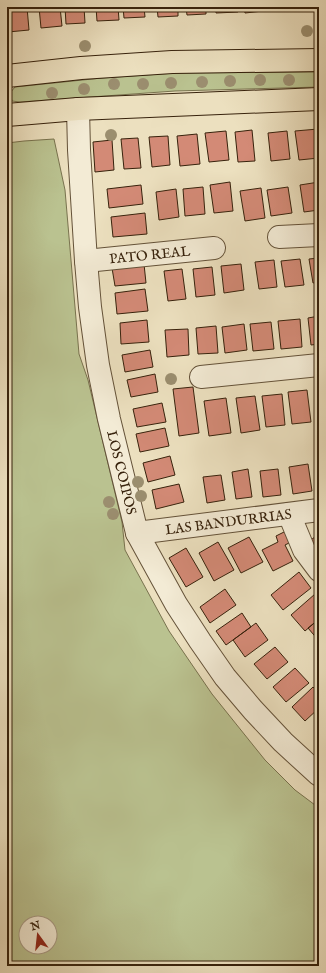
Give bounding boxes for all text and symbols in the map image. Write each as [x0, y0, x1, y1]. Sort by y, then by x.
street label: PATO REAL [108, 242, 191, 269]
street label: LOS COIPOS [102, 429, 140, 517]
street label: LAS BANDURRIAS [164, 506, 293, 539]
north arrow [18, 915, 58, 955]
text: N [28, 918, 43, 935]

